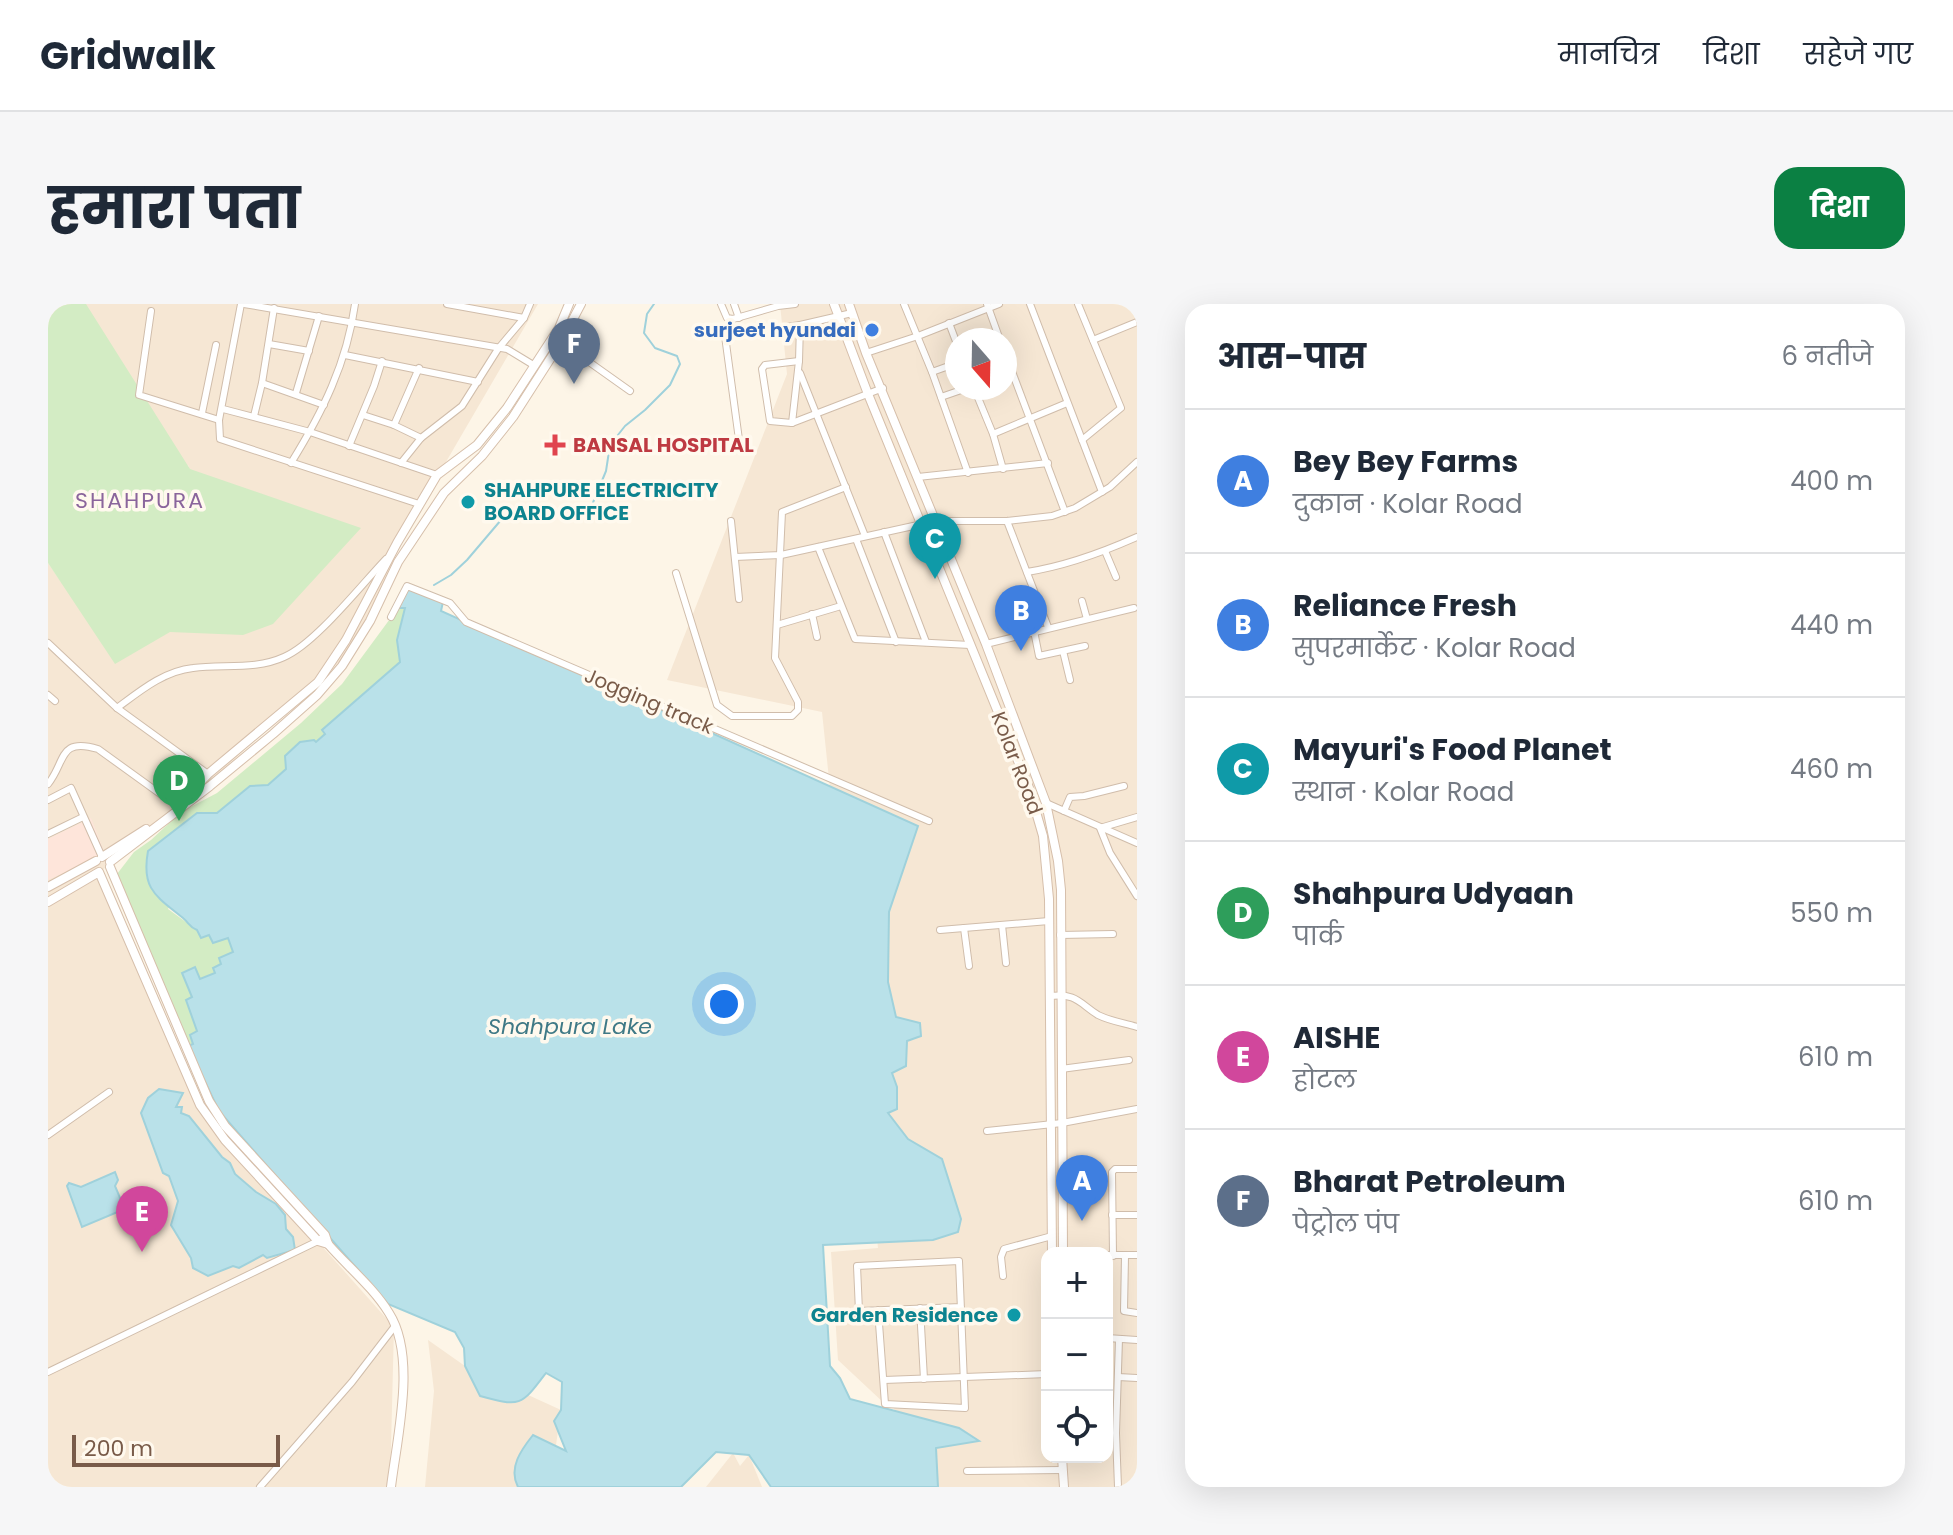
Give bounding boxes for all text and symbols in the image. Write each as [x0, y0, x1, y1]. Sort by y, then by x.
text: Gridwalk [40, 29, 216, 82]
text: मानचित्र [1559, 35, 1659, 74]
text: दिशा [1703, 35, 1760, 74]
text: सहेजे गए [1804, 35, 1913, 74]
button: दिशा [1774, 167, 1905, 249]
text: हमारा पता [48, 169, 301, 248]
place label: surjeet hyundai [694, 316, 856, 344]
pin: F [548, 318, 600, 384]
marker: surjeet hyundai [863, 321, 881, 339]
north arrow [945, 328, 1017, 400]
text: आस-पास [1217, 332, 1366, 380]
text: 6 नतीजे [1782, 338, 1873, 374]
place label: BANSAL HOSPITAL [573, 431, 754, 459]
marker: BANSAL HOSPITAL [544, 434, 566, 456]
text: Bey Bey Farms [1293, 440, 1518, 483]
text: A [1233, 463, 1253, 499]
text: 400 m [1790, 463, 1873, 499]
place label: SHAHPURE ELECTRICITY BOARD OFFICE [484, 476, 719, 527]
district label: SHAHPURA [75, 485, 205, 516]
text: दुकान · Kolar Road [1293, 486, 1523, 522]
marker: SHAHPURE ELECTRICITY BOARD OFFICE [459, 493, 477, 511]
pin: C [909, 513, 961, 579]
text: Reliance Fresh [1293, 584, 1517, 627]
pin: B [995, 585, 1047, 651]
text: B [1234, 607, 1252, 643]
text: 440 m [1790, 607, 1873, 643]
text: सुपरमार्केट · Kolar Road [1293, 630, 1576, 666]
street label: Jogging track [580, 661, 718, 741]
street label: Kolar Road [985, 708, 1049, 818]
text: Mayuri's Food Planet [1293, 728, 1612, 771]
text: C [1233, 751, 1253, 787]
text: 460 m [1790, 751, 1873, 787]
pin: D [153, 755, 205, 821]
text: स्थान · Kolar Road [1293, 774, 1514, 810]
text: Shahpura Udyaan [1293, 872, 1574, 915]
text: D [1234, 895, 1252, 931]
text: 550 m [1790, 895, 1873, 931]
text: पार्क [1293, 918, 1344, 954]
your location [704, 984, 744, 1024]
water label: Shahpura Lake [488, 1011, 652, 1042]
text: AISHE [1293, 1016, 1381, 1059]
text: E [1236, 1039, 1250, 1075]
text: 610 m [1798, 1039, 1873, 1075]
text: होटल [1293, 1062, 1356, 1098]
pin: A [1056, 1155, 1108, 1221]
text: Bharat Petroleum [1293, 1160, 1566, 1203]
text: F [1236, 1183, 1250, 1219]
text: 610 m [1798, 1183, 1873, 1219]
pin: E [116, 1186, 168, 1252]
text: पेट्रोल पंप [1293, 1206, 1399, 1242]
map controls [1041, 1247, 1113, 1463]
button: + [1041, 1247, 1113, 1319]
place label: Garden Residence [811, 1301, 998, 1329]
marker: Garden Residence [1005, 1306, 1023, 1324]
button: − [1041, 1319, 1113, 1391]
button: locate [1041, 1391, 1113, 1463]
scale bar [72, 1431, 280, 1467]
text: 200 m [84, 1433, 153, 1464]

